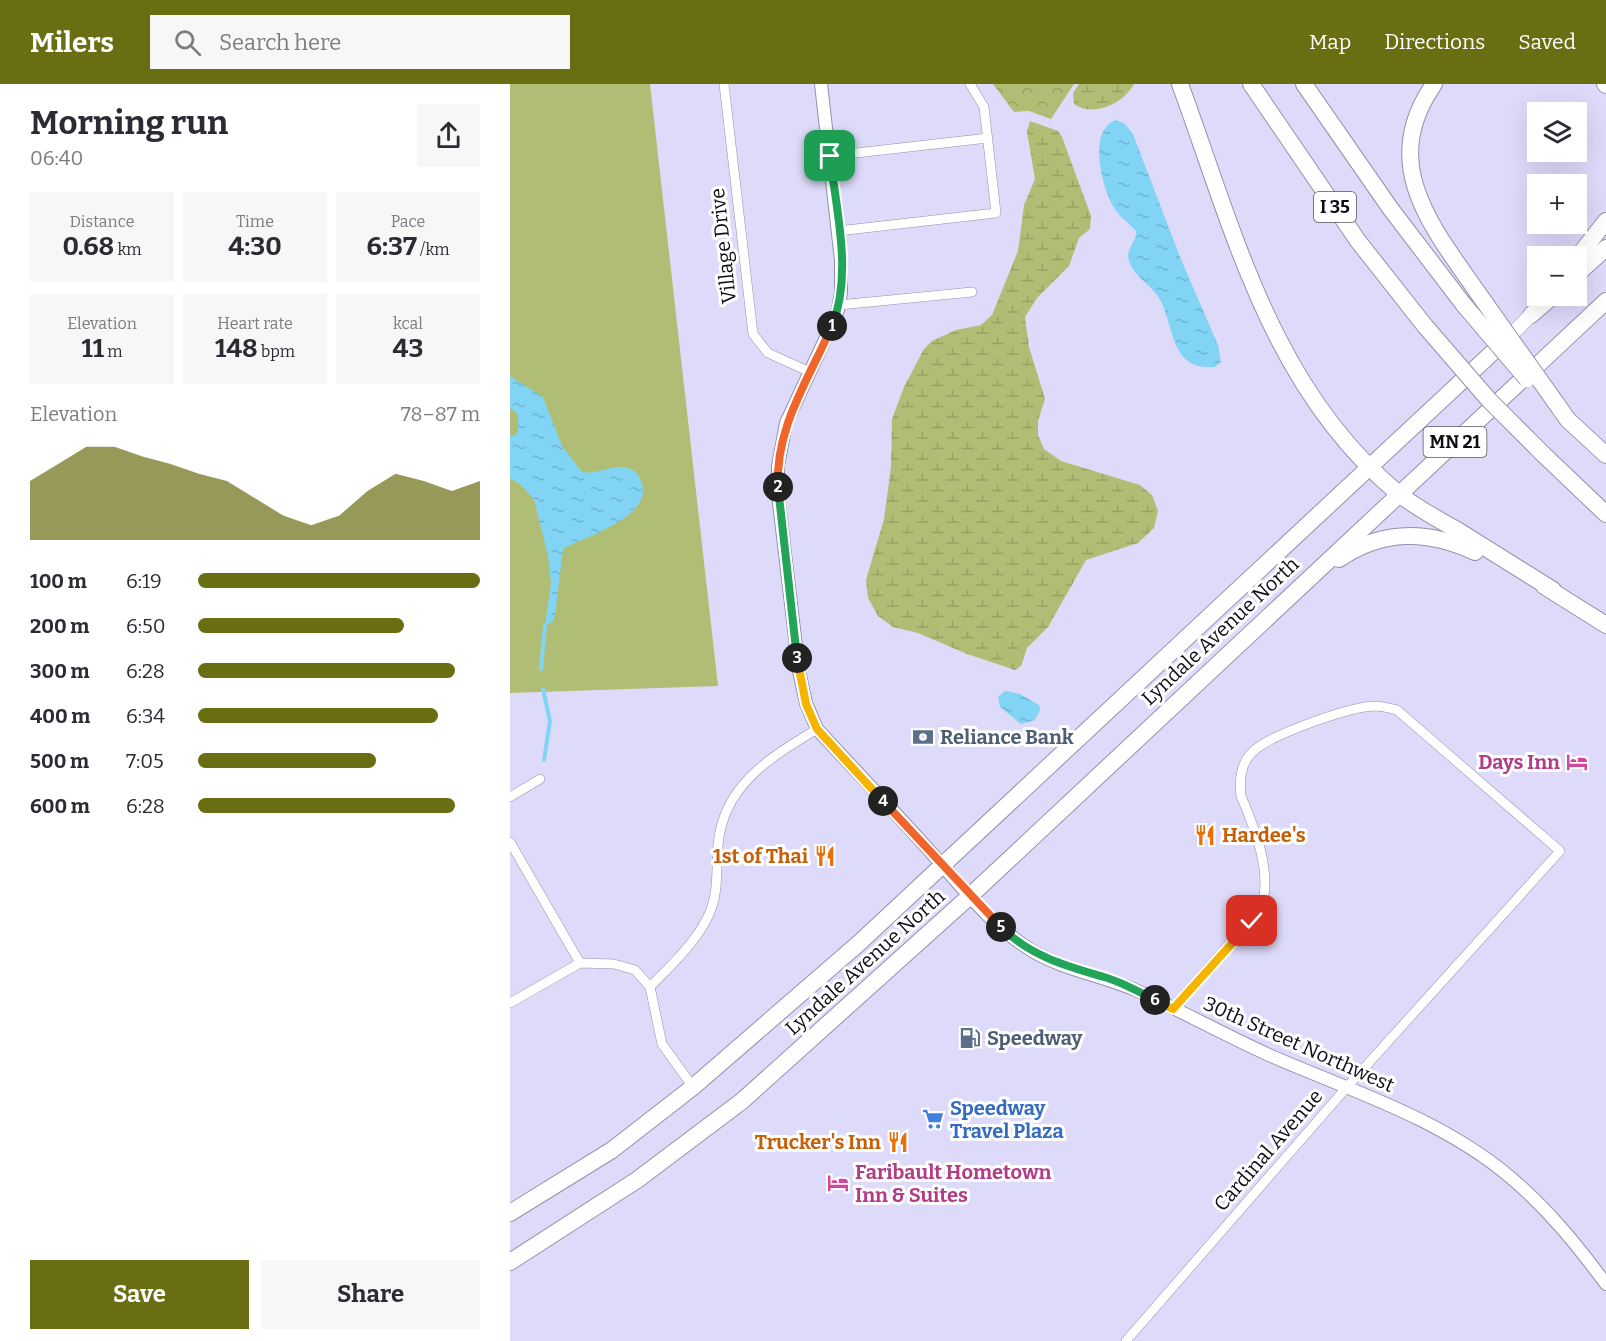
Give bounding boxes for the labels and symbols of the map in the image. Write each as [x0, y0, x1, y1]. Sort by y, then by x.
pin [804, 130, 855, 181]
street label: Village Drive [705, 187, 741, 305]
road number: I 35 [1314, 192, 1356, 222]
pin: 1 [817, 311, 847, 341]
road number: MN 21 [1424, 427, 1486, 457]
pin: 2 [763, 472, 793, 502]
street label: Lyndale Avenue North [1136, 552, 1304, 710]
pin: 3 [782, 643, 812, 673]
bank icon: Reliance Bank [911, 725, 935, 749]
place label: Reliance Bank [940, 725, 1074, 749]
place label: Days Inn [1478, 750, 1560, 774]
hotel icon: Days Inn [1565, 750, 1589, 774]
pin: 4 [868, 786, 898, 816]
restaurant icon: Hardee's [1193, 823, 1217, 847]
place label: Hardee's [1222, 823, 1306, 847]
place label: 1st of Thai [713, 844, 809, 868]
restaurant icon: 1st of Thai [813, 844, 837, 868]
street label: Lyndale Avenue North [780, 884, 950, 1040]
pin [1226, 895, 1277, 946]
pin: 5 [986, 912, 1016, 942]
pin: 6 [1140, 985, 1170, 1015]
street label: 30th Street Northwest [1200, 991, 1398, 1097]
fuel station icon: Speedway [958, 1026, 982, 1050]
place label: Speedway [987, 1026, 1083, 1050]
street label: Cardinal Avenue [1209, 1084, 1327, 1216]
place label: Speedway Travel Plaza [950, 1096, 1064, 1143]
supermarket icon: Speedway Travel Plaza [921, 1107, 945, 1131]
place label: Trucker's Inn [755, 1130, 881, 1154]
restaurant icon: Trucker's Inn [886, 1130, 910, 1154]
place label: Faribault Hometown Inn & Suites [855, 1160, 1051, 1207]
hotel icon: Faribault Hometown Inn & Suites [826, 1171, 850, 1195]

